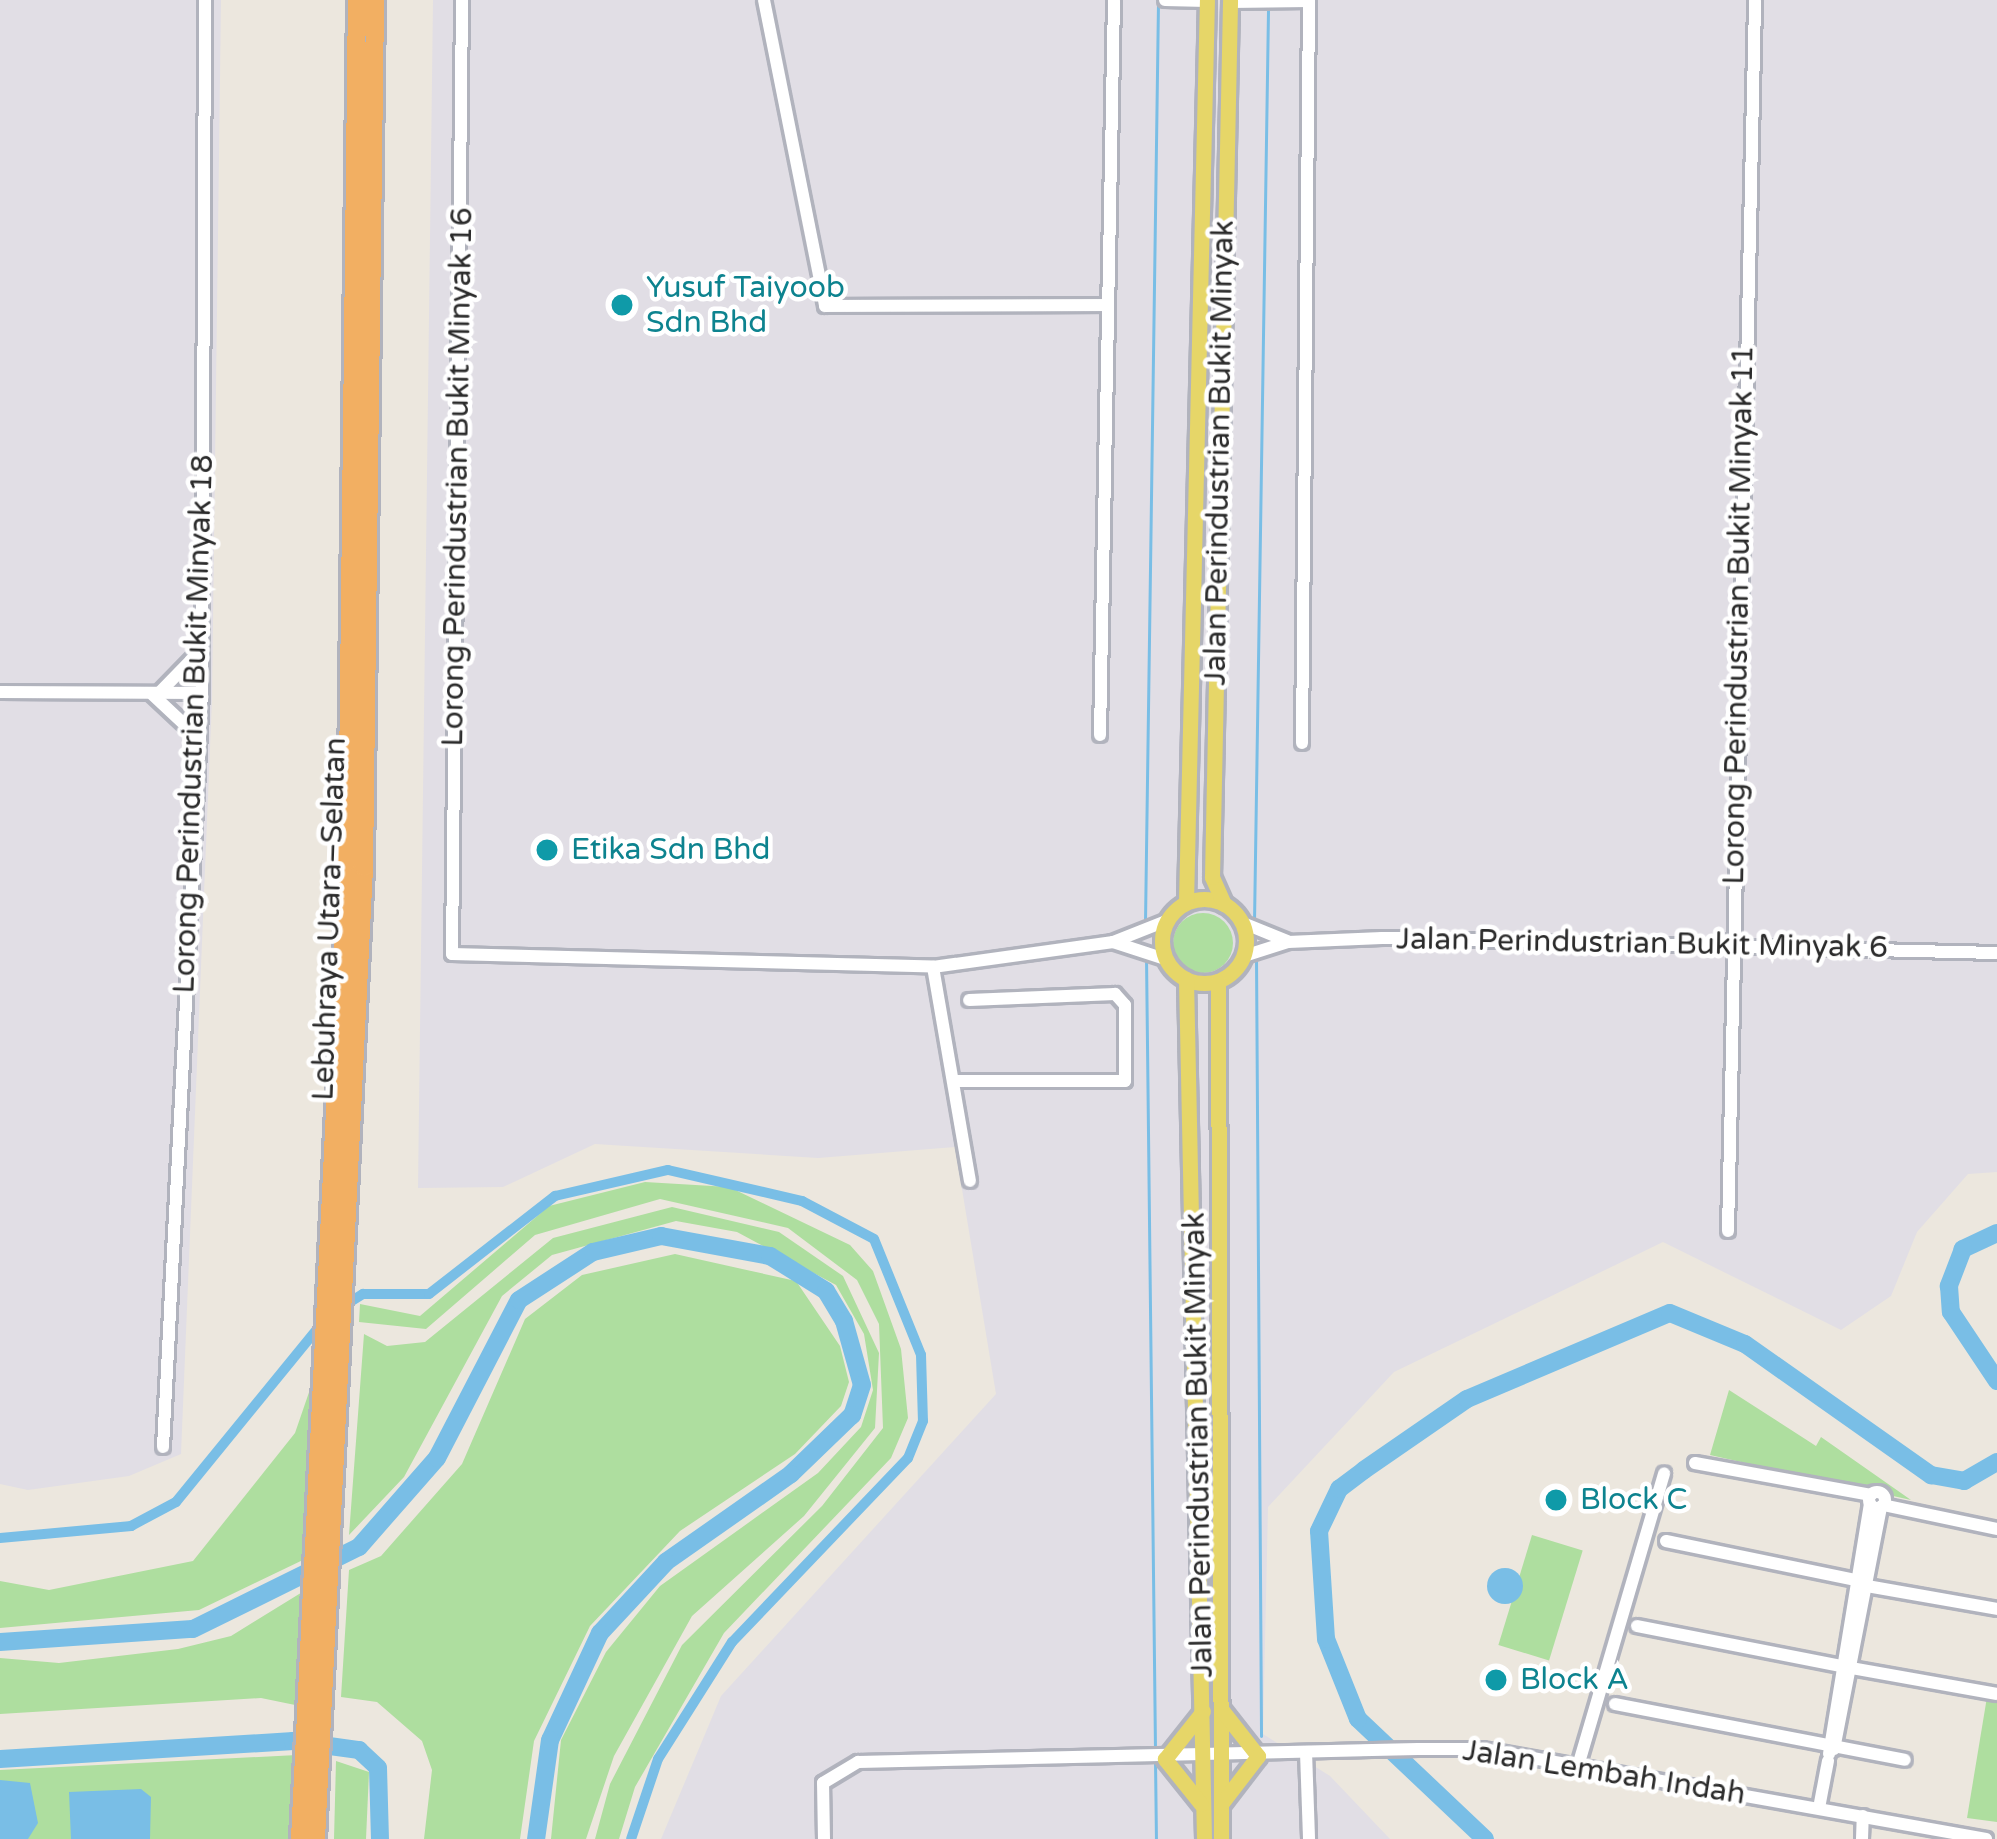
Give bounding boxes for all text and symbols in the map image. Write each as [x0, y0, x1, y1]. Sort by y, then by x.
street label: Lorong Perindustrian Bukit Minyak 16 [435, 207, 481, 747]
street label: Jalan Perindustrian Bukit Minyak [1198, 220, 1242, 686]
place label: Yusuf Taiyoob Sdn Bhd [646, 270, 845, 340]
marker: Yusuf Taiyoob Sdn Bhd [609, 292, 635, 318]
street label: Lorong Perindustrian Bukit Minyak 11 [1716, 345, 1762, 885]
street label: Lorong Perindustrian Bukit Minyak 18 [167, 454, 221, 994]
street label: Lebuhraya Utara–Selatan [306, 737, 354, 1101]
place label: Etika Sdn Bhd [571, 832, 771, 868]
marker: Etika Sdn Bhd [534, 837, 560, 863]
street label: Jalan Perindustrian Bukit Minyak 6 [1396, 922, 1888, 966]
street label: Jalan Perindustrian Bukit Minyak [1177, 1212, 1221, 1678]
place label: Block C [1580, 1482, 1687, 1518]
marker: Block C [1543, 1487, 1569, 1513]
place label: Block A [1520, 1662, 1629, 1698]
marker: Block A [1483, 1667, 1509, 1693]
street label: Jalan Lembah Indah [1460, 1733, 1748, 1813]

